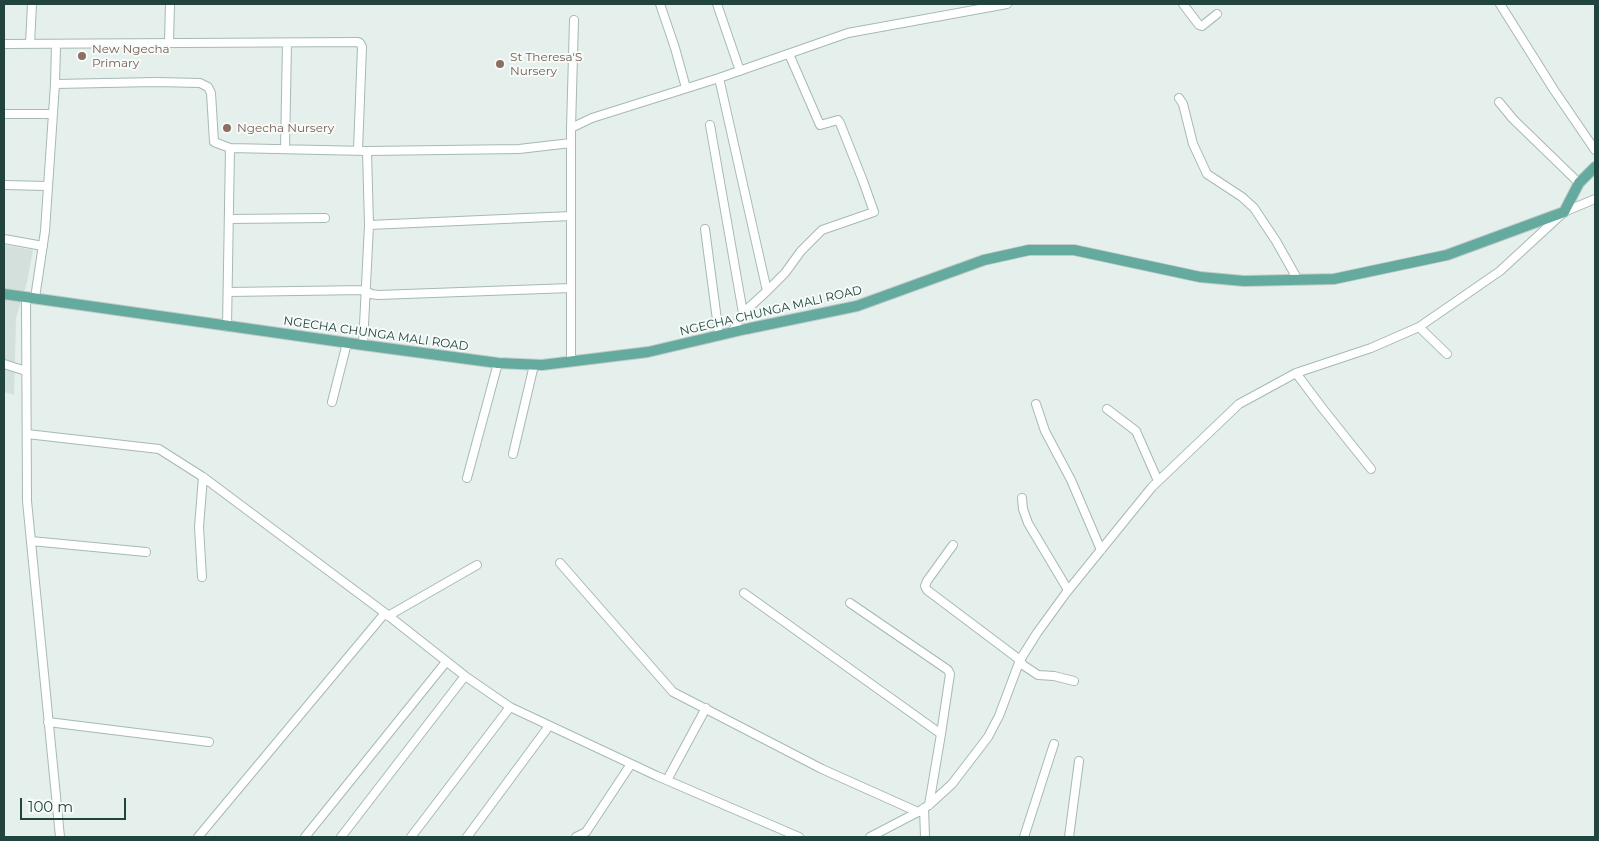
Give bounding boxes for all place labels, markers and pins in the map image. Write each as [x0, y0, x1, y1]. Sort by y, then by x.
place label: New Ngecha Primary [92, 42, 170, 70]
marker: New Ngecha Primary [76, 50, 88, 62]
place label: St Theresa'S Nursery [510, 50, 582, 78]
marker: St Theresa'S Nursery [494, 58, 506, 70]
place label: Ngecha Nursery [237, 121, 334, 135]
marker: Ngecha Nursery [221, 122, 233, 134]

